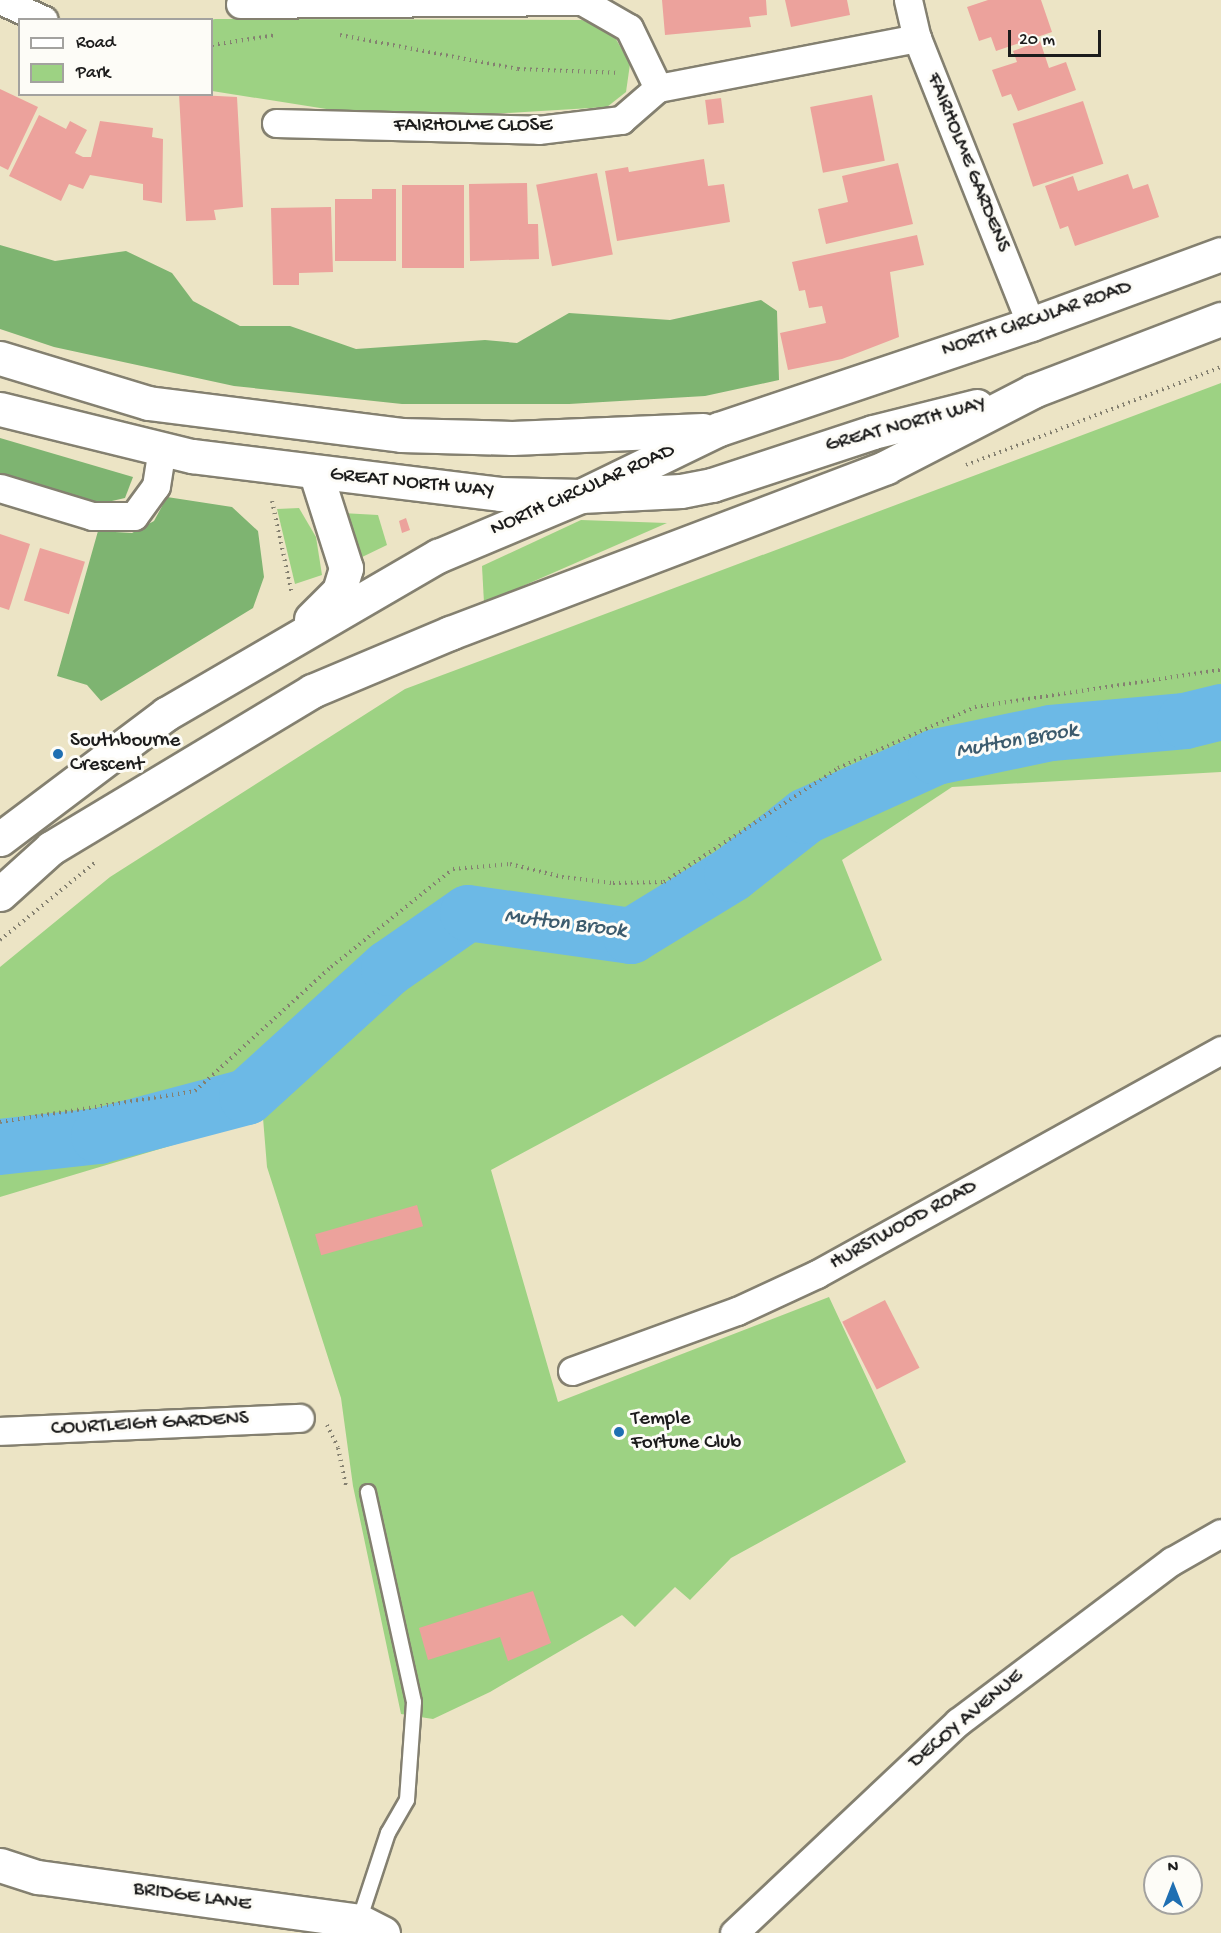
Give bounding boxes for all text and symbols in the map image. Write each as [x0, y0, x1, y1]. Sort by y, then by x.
legend [18, 18, 213, 96]
scale bar [1011, 18, 1104, 56]
text: 20 m [1019, 30, 1055, 51]
text: Road [76, 33, 115, 54]
text: Park [76, 63, 110, 84]
street label: FAIRHOLME GARDENS [920, 70, 1014, 256]
street label: FAIRHOLME CLOSE [394, 114, 552, 140]
street label: NORTH CIRCULAR ROAD [939, 276, 1135, 364]
street label: GREAT NORTH WAY [823, 392, 989, 460]
street label: NORTH CIRCULAR ROAD [487, 439, 679, 543]
street label: GREAT NORTH WAY [329, 463, 495, 505]
water label: Mutton Brook [954, 718, 1080, 766]
place label: Southbourne Crescent [70, 729, 180, 779]
marker: Southbourne Crescent [51, 747, 65, 761]
water label: Mutton Brook [503, 904, 627, 946]
street label: HURSTWOOD ROAD [826, 1175, 982, 1277]
street label: COURTLEIGH GARDENS [50, 1407, 250, 1443]
place label: Temple Fortune Club [631, 1407, 741, 1457]
marker: Temple Fortune Club [612, 1425, 626, 1439]
street label: DECOY AVENUE [905, 1665, 1029, 1775]
north arrow [1143, 1855, 1203, 1915]
text: N [1168, 1859, 1178, 1878]
street label: BRIDGE LANE [131, 1877, 253, 1919]

